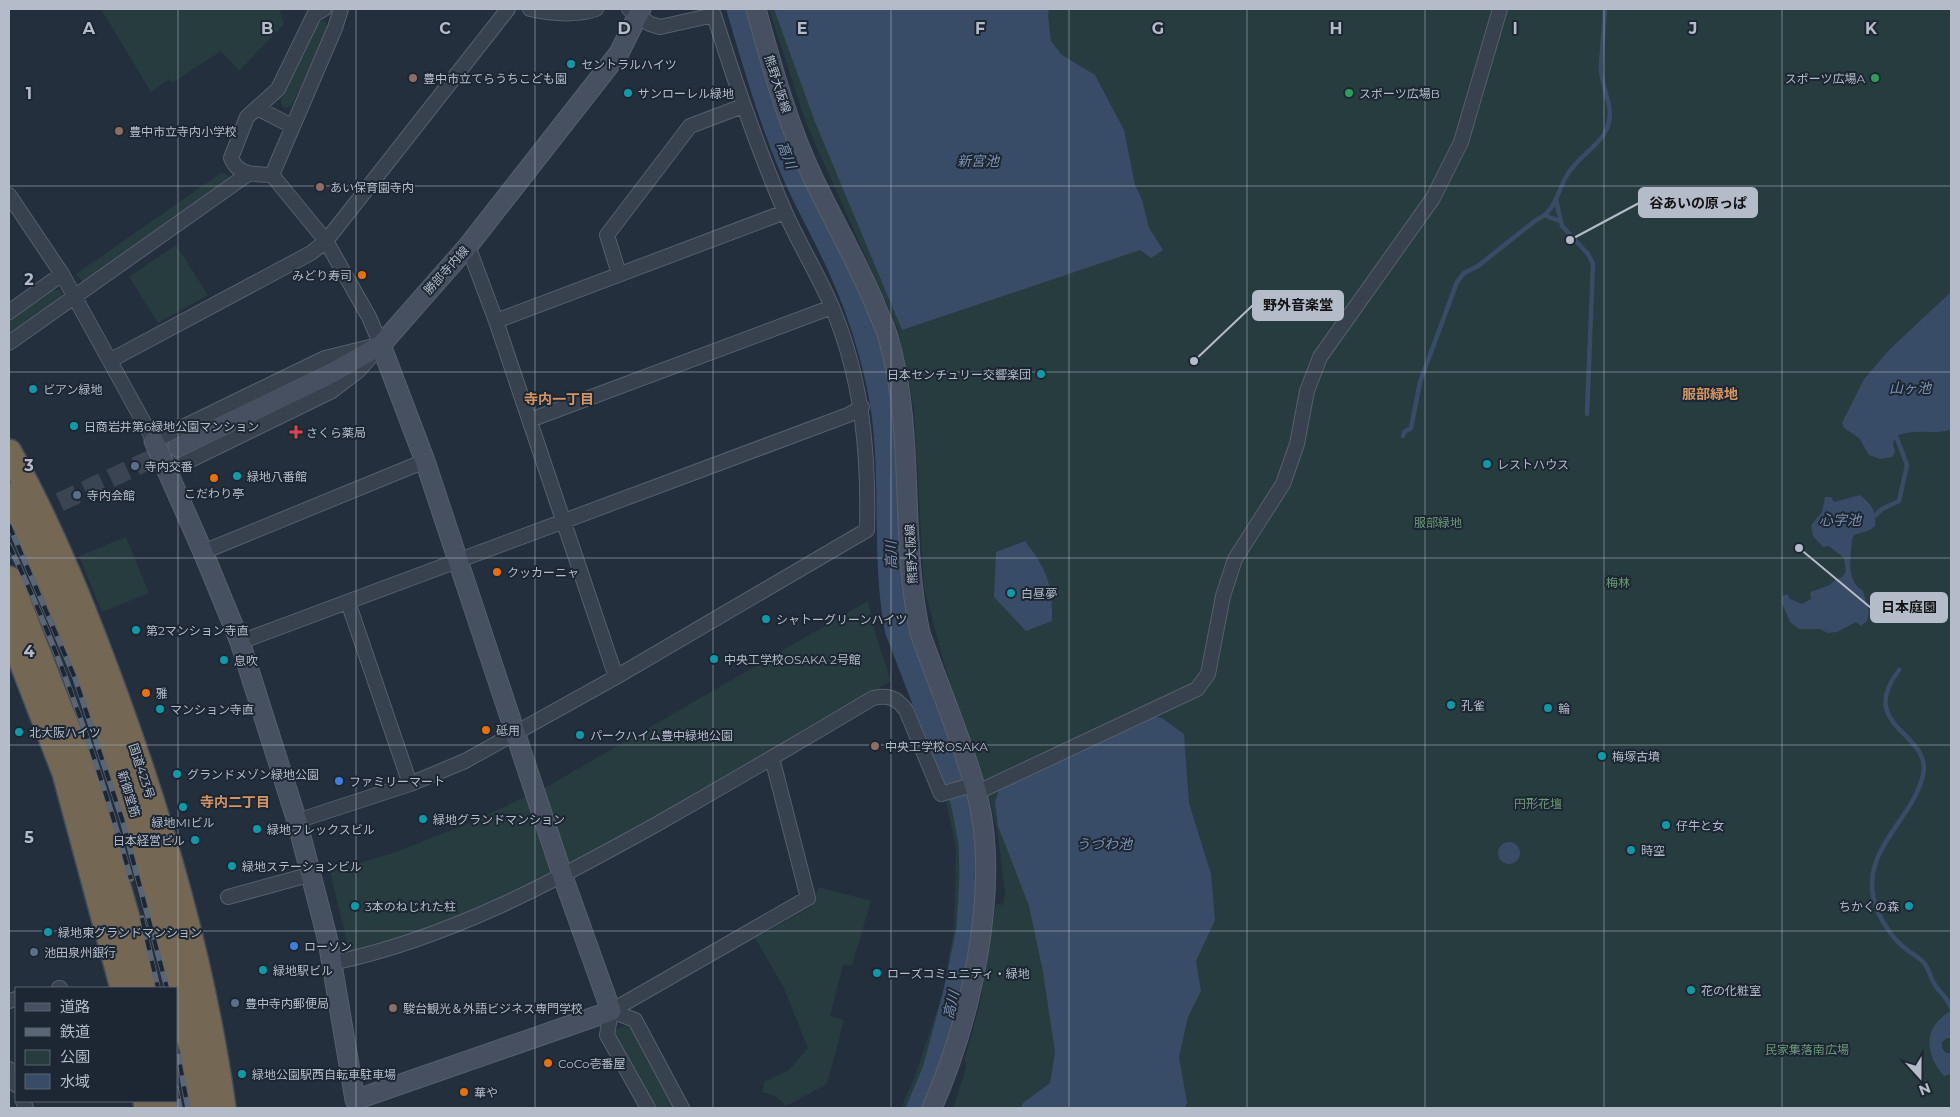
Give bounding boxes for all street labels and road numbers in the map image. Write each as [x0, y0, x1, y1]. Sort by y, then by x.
street label: 熊野大阪線 [762, 53, 794, 115]
street label: 勝部寺内線 [420, 243, 472, 297]
street label: 熊野大阪線 [902, 524, 920, 584]
street label: 国道423号 [126, 741, 158, 801]
street label: 新御堂筋 [115, 769, 143, 819]

